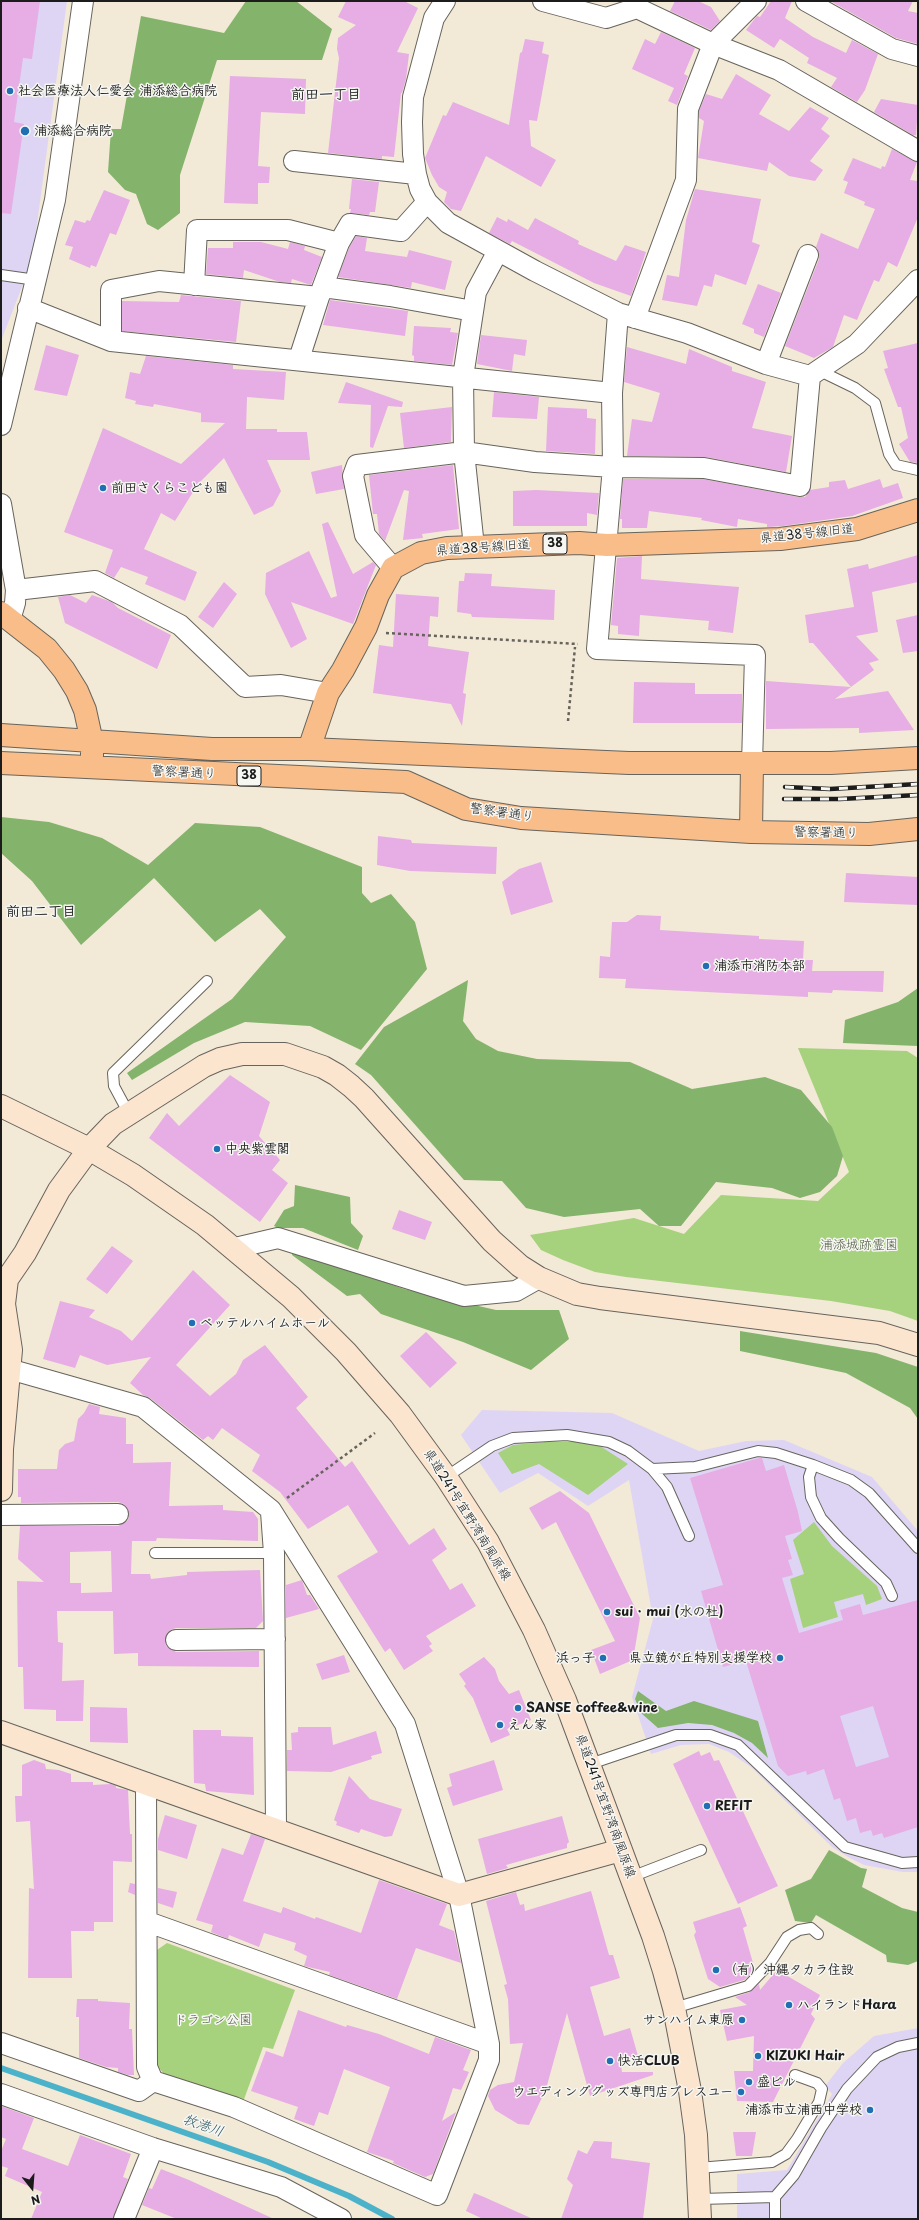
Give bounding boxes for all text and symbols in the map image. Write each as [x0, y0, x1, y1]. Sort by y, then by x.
place label: 社会医療法人仁愛会 浦添総合病院 [18, 83, 217, 99]
marker: 社会医療法人仁愛会 浦添総合病院 [5, 86, 15, 96]
district label: 前田一丁目 [291, 87, 361, 103]
place label: 浦添総合病院 [34, 123, 112, 139]
marker: 浦添総合病院 [19, 125, 31, 137]
place label: 前田さくらこども園 [111, 480, 228, 496]
marker: 前田さくらこども園 [98, 483, 108, 493]
street label: 県道38号線旧道 [759, 521, 855, 547]
road number: 38 [543, 534, 567, 554]
street label: 県道38号線旧道 [435, 537, 531, 559]
street label: 警察署通り [151, 764, 217, 782]
road number: 38 [237, 766, 261, 786]
street label: 警察署通り [469, 801, 535, 825]
street label: 警察署通り [793, 825, 859, 841]
district label: 前田二丁目 [6, 904, 76, 920]
place label: 浦添市消防本部 [714, 958, 805, 974]
marker: 浦添市消防本部 [701, 961, 711, 971]
place label: 中央紫雲閣 [225, 1141, 290, 1157]
marker: 中央紫雲閣 [212, 1144, 222, 1154]
park label: 浦添城跡霊園 [820, 1237, 898, 1253]
place label: ベッテルハイムホール [200, 1315, 330, 1331]
marker: ベッテルハイムホール [187, 1318, 197, 1328]
street label: 県道241号宜野湾南風原線 [420, 1446, 514, 1584]
place label: sui・mui (水の杜) [615, 1604, 723, 1620]
marker: sui・mui (水の杜) [602, 1607, 612, 1617]
place label: 浜っ子 [556, 1650, 595, 1666]
place label: 県立鏡が丘特別支援学校 [629, 1650, 772, 1666]
marker: 浜っ子 [598, 1653, 608, 1663]
marker: 県立鏡が丘特別支援学校 [775, 1653, 785, 1663]
place label: SANSE coffee&wine [526, 1700, 658, 1716]
marker: SANSE coffee&wine [513, 1703, 523, 1713]
place label: えん家 [508, 1717, 547, 1733]
marker: えん家 [495, 1720, 505, 1730]
street label: 県道241号宜野湾南風原線 [572, 1732, 638, 1880]
place label: REFIT [715, 1798, 752, 1814]
marker: REFIT [702, 1801, 712, 1811]
place label: （有）沖縄タカラ住設 [724, 1962, 854, 1978]
marker: （有）沖縄タカラ住設 [711, 1965, 721, 1975]
place label: ハイランドHara [797, 1997, 897, 2013]
marker: ハイランドHara [784, 2000, 794, 2010]
park label: ドラゴン公園 [174, 2012, 252, 2028]
place label: サンハイム東原 [643, 2012, 734, 2028]
marker: サンハイム東原 [737, 2015, 747, 2025]
place label: KIZUKI Hair [766, 2048, 844, 2064]
marker: KIZUKI Hair [753, 2051, 763, 2061]
place label: 快活CLUB [618, 2053, 680, 2069]
marker: 快活CLUB [605, 2056, 615, 2066]
place label: 盛ビル [757, 2074, 796, 2090]
marker: 盛ビル [744, 2077, 754, 2087]
place label: ウエディンググッズ専門店ブレスユー [513, 2084, 733, 2100]
marker: ウエディンググッズ専門店ブレスユー [736, 2087, 746, 2097]
place label: 浦添市立浦西中学校 [745, 2102, 862, 2118]
marker: 浦添市立浦西中学校 [865, 2105, 875, 2115]
water label: 牧港川 [180, 2111, 226, 2141]
north arrow [12, 2168, 52, 2208]
text: N [29, 2191, 42, 2209]

